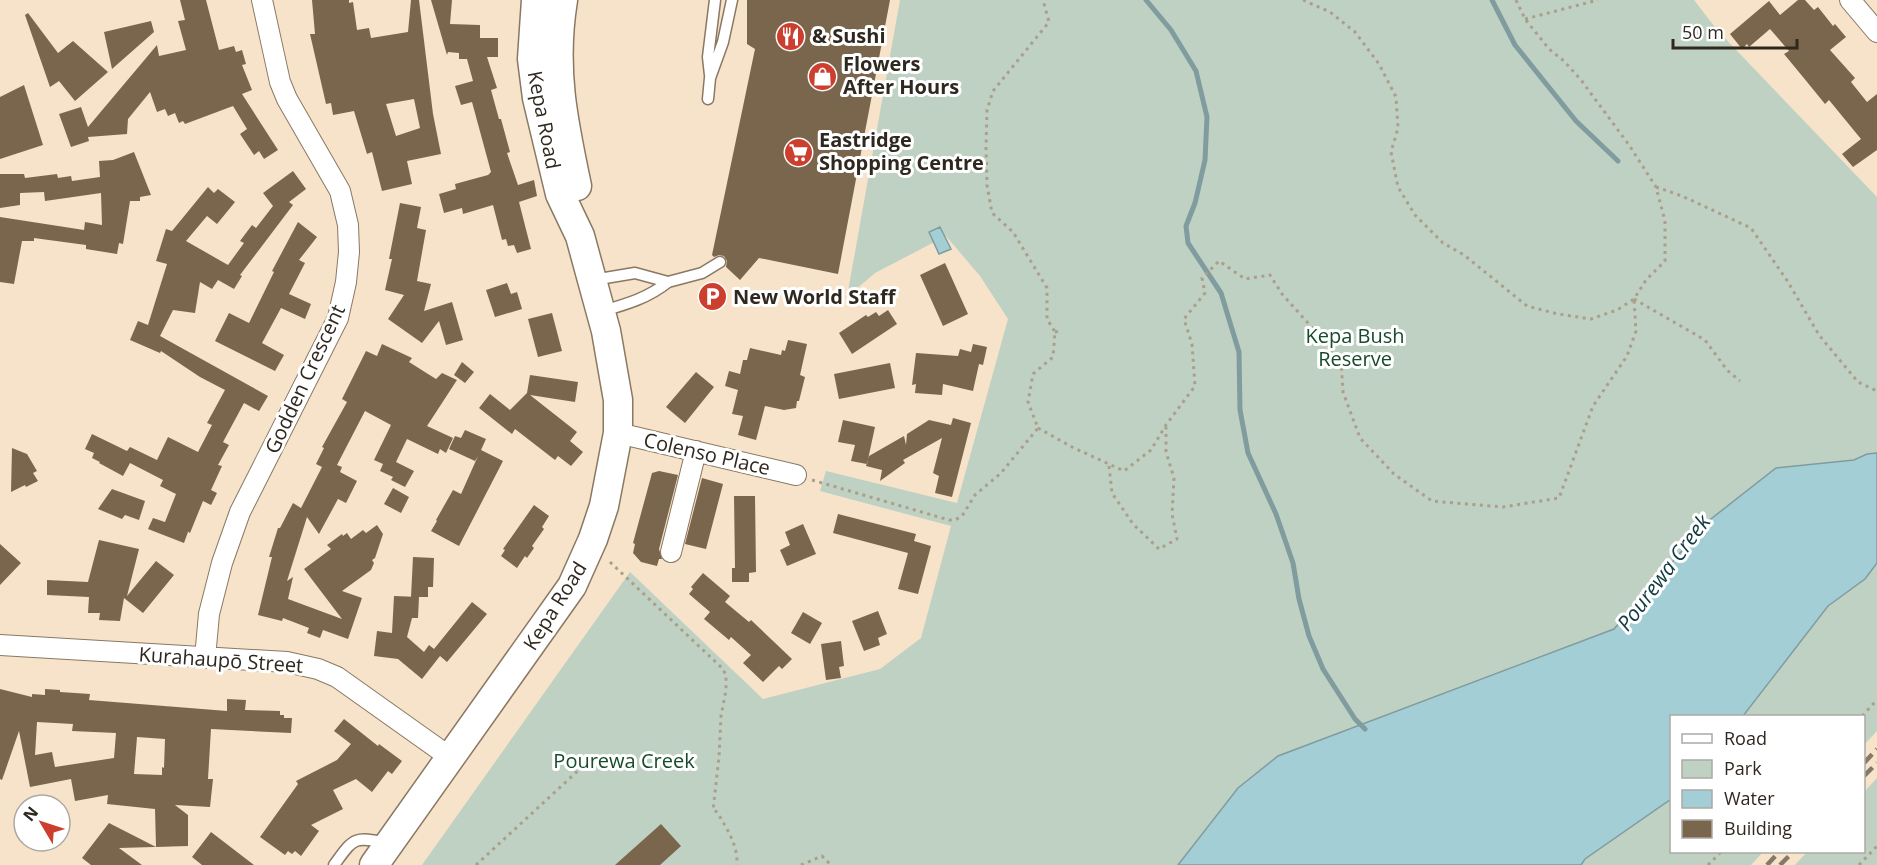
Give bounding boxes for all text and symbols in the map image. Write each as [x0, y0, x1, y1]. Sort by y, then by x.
scale bar [1673, 12, 1798, 50]
restaurant icon: & Sushi [775, 20, 807, 52]
text: 50 m [1682, 20, 1724, 44]
place label: & Sushi [812, 22, 886, 49]
place label: Flowers After Hours [843, 50, 959, 100]
shop icon: Flowers After Hours [806, 60, 838, 92]
street label: Kepa Road [522, 68, 567, 171]
place label: Eastridge Shopping Centre [819, 126, 984, 176]
supermarket icon: Eastridge Shopping Centre [782, 136, 814, 168]
parking icon: New World Staff [696, 281, 728, 313]
place label: New World Staff [733, 283, 897, 310]
street label: Godden Crescent [258, 300, 351, 458]
park label: Kepa Bush Reserve [1305, 322, 1405, 372]
street label: Colenso Place [641, 426, 773, 481]
water label: Pourewa Creek [1610, 508, 1717, 636]
street label: Kepa Road [517, 556, 592, 655]
street label: Kurahaupō Street [138, 640, 304, 679]
legend [1670, 715, 1865, 853]
text: Road [1724, 726, 1767, 750]
park label: Pourewa Creek [553, 747, 695, 774]
text: Park [1724, 756, 1762, 780]
text: Water [1724, 786, 1775, 810]
north arrow [12, 793, 72, 853]
text: N [18, 802, 43, 826]
text: Building [1724, 816, 1792, 840]

